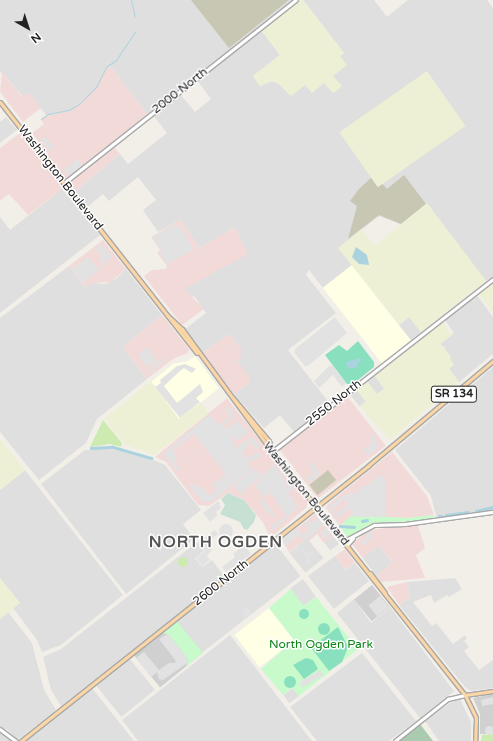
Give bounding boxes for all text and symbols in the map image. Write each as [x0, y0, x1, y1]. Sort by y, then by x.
north arrow [8, 8, 48, 48]
text: N [28, 30, 43, 46]
street label: 2000 North [149, 65, 211, 117]
street label: Washington Boulevard [15, 123, 105, 233]
street label: 2550 North [303, 377, 365, 429]
road number: SR 134 [430, 385, 478, 403]
street label: Washington Boulevard [260, 439, 352, 549]
district label: NORTH OGDEN [149, 532, 283, 552]
street label: 2600 North [190, 557, 252, 609]
park label: North Ogden Park [269, 638, 373, 652]

